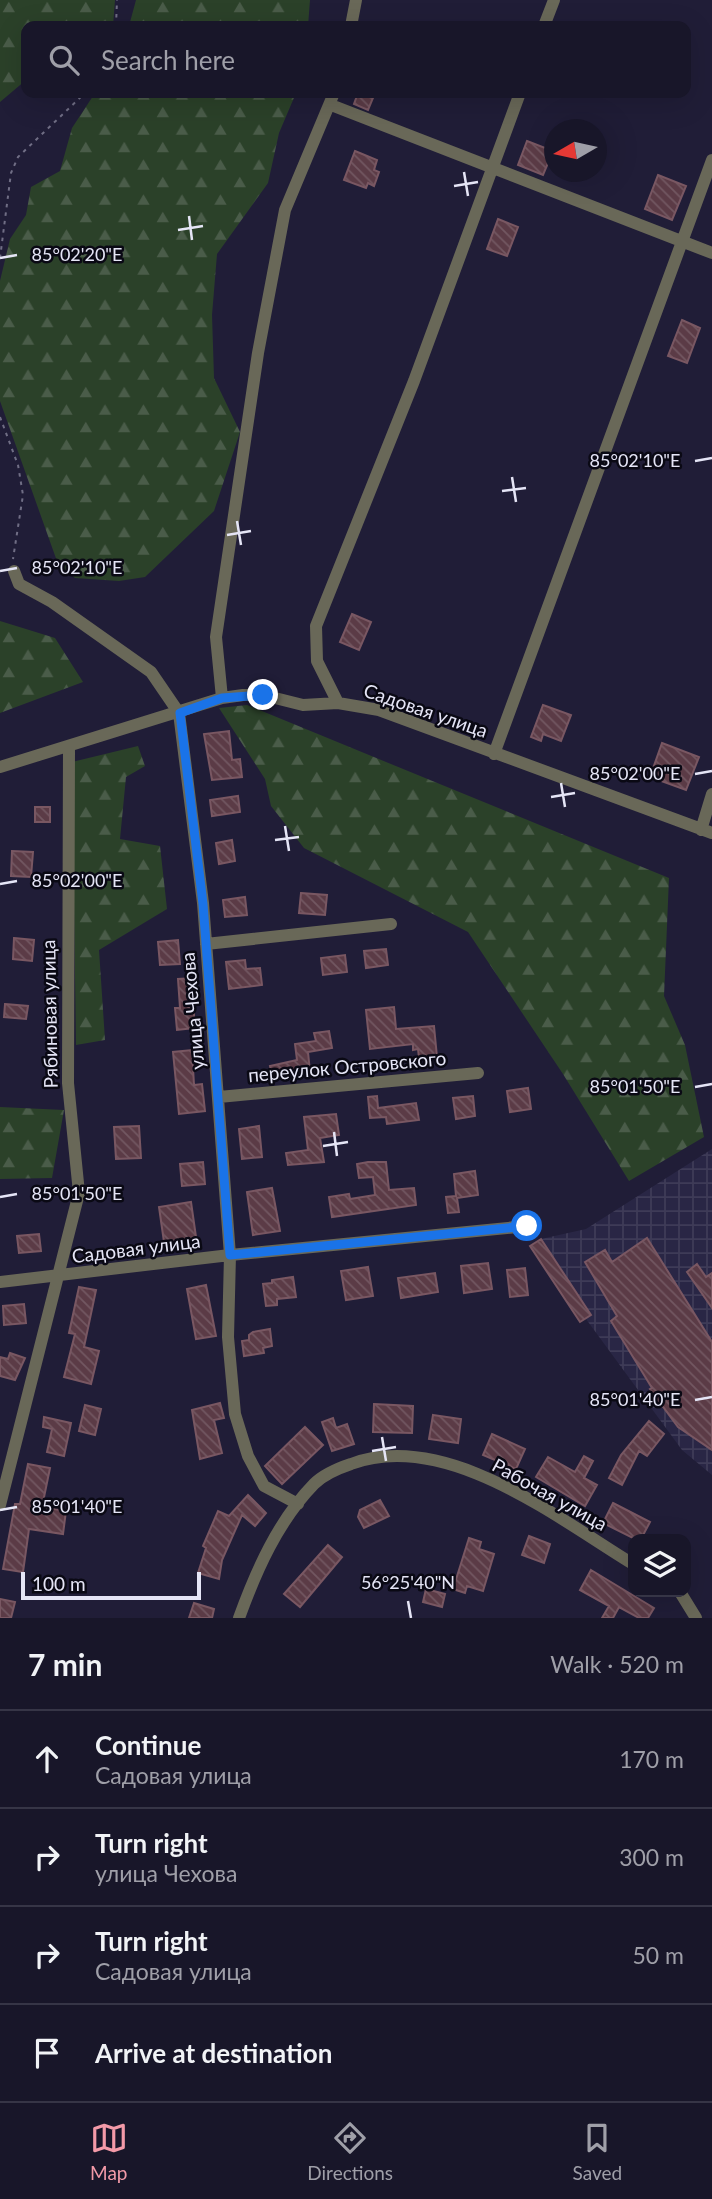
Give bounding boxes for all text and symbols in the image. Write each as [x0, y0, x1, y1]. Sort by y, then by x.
search box [21, 21, 691, 98]
icon: search [45, 41, 83, 79]
text: Search here [101, 44, 235, 76]
north arrow [544, 119, 607, 182]
text: 85°02'20"E [32, 243, 122, 265]
text: 85°02'10"E [590, 449, 680, 471]
text: 85°02'10"E [32, 556, 122, 578]
street label: Садовая улица [361, 678, 491, 742]
route end [247, 679, 278, 710]
text: 85°02'00"E [590, 762, 680, 784]
text: 85°02'00"E [32, 869, 122, 891]
street label: Рябиновая улица [36, 939, 62, 1089]
street label: улица Чехова [175, 951, 209, 1071]
street label: переулок Островского [247, 1046, 447, 1086]
text: 85°01'50"E [590, 1075, 680, 1097]
text: 85°01'50"E [32, 1182, 122, 1204]
route start [511, 1210, 542, 1241]
street label: Садовая улица [70, 1229, 202, 1267]
text: 85°01'40"E [590, 1388, 680, 1410]
street label: Рабочая улица [489, 1453, 611, 1535]
text: 85°01'40"E [32, 1495, 122, 1517]
map controls [628, 1534, 691, 1597]
button: layers [628, 1534, 691, 1597]
scale bar [21, 1569, 201, 1601]
text: 56°25'40"N [361, 1571, 455, 1593]
text: 100 m [32, 1572, 86, 1595]
text: 7 min [28, 1646, 102, 1682]
text: Walk · 520 m [550, 1650, 684, 1678]
text: Continue [95, 1729, 201, 1761]
icon: ahead [28, 1740, 66, 1778]
text: 170 m [619, 1745, 684, 1773]
text: Садовая улица [95, 1761, 252, 1789]
text: Turn right [95, 1827, 208, 1859]
icon: right [28, 1838, 66, 1876]
text: 300 m [619, 1843, 684, 1871]
text: улица Чехова [95, 1859, 237, 1887]
text: Turn right [95, 1925, 208, 1957]
icon: right [28, 1936, 66, 1974]
text: 50 m [633, 1941, 684, 1969]
text: Садовая улица [95, 1957, 252, 1985]
icon: arrive [28, 2034, 66, 2072]
text: Arrive at destination [95, 2037, 332, 2069]
tab: Map [90, 2119, 128, 2184]
tab: Directions [307, 2119, 393, 2184]
tab: Saved [573, 2119, 622, 2184]

